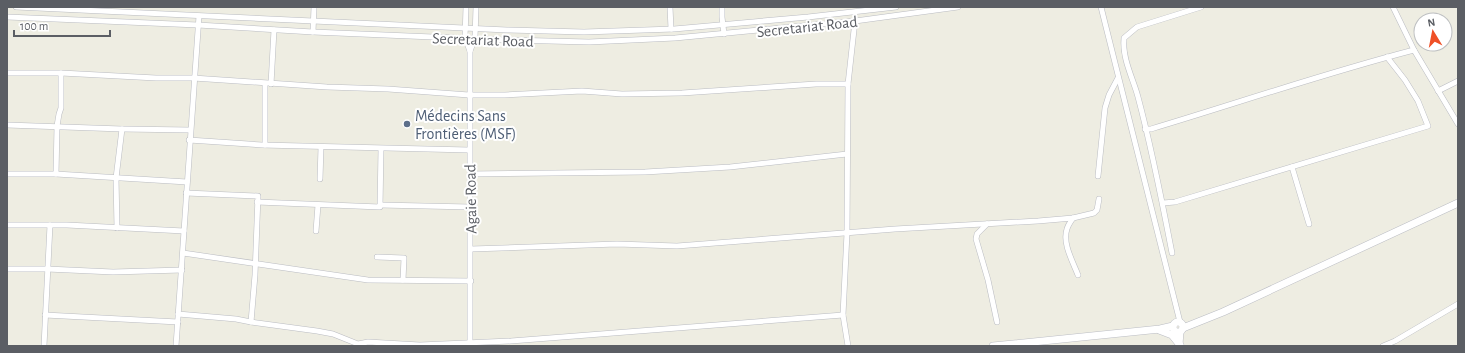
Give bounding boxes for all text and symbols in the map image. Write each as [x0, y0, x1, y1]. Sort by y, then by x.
scale bar [14, 12, 110, 38]
north arrow [1413, 12, 1453, 52]
street label: Secretariat Road [756, 14, 858, 40]
text: N [1427, 17, 1436, 29]
text: 100 m [20, 20, 48, 32]
street label: Secretariat Road [432, 30, 534, 50]
place label: Médecins Sans Frontières (MSF) [415, 108, 517, 142]
marker: Médecins Sans Frontières (MSF) [402, 119, 412, 129]
street label: Agaie Road [462, 164, 480, 234]

